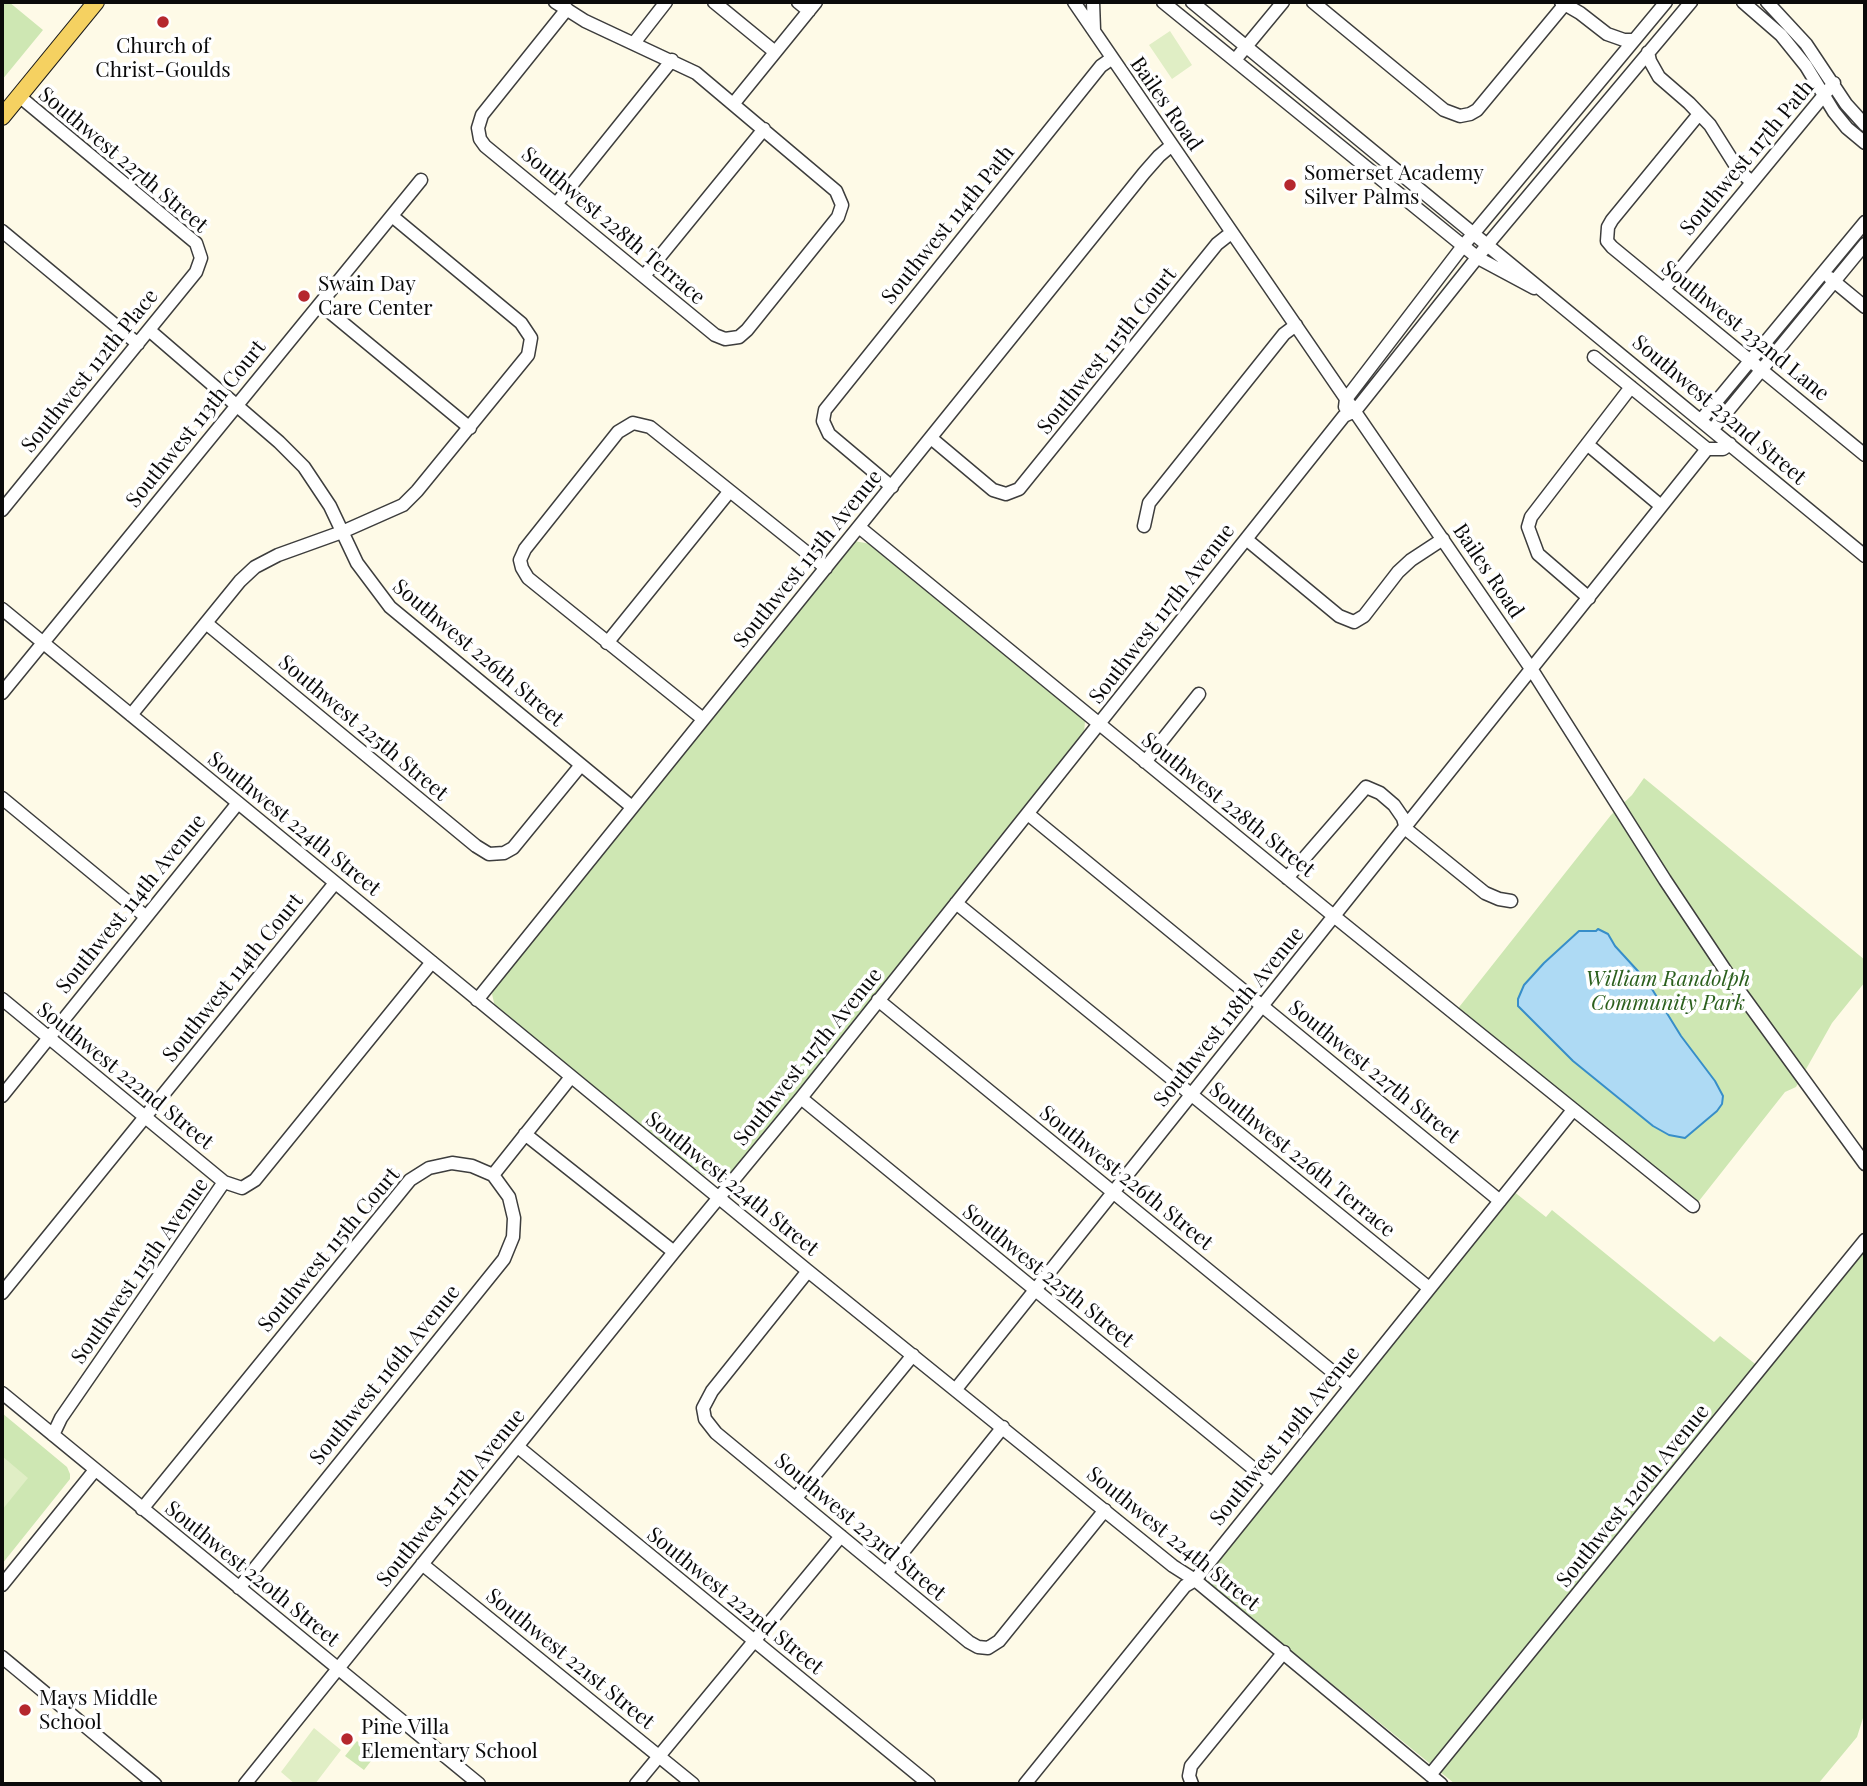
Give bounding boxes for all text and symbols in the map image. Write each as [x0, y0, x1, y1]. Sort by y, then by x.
marker: Church of Christ-Goulds [155, 14, 171, 30]
place label: Church of Christ-Goulds [95, 33, 231, 83]
street label: Bailes Road [1125, 52, 1207, 156]
street label: Southwest 117th Path [1675, 75, 1819, 241]
street label: Southwest 227th Street [33, 82, 213, 238]
street label: Southwest 114th Path [876, 141, 1020, 309]
street label: Southwest 228th Terrace [516, 142, 710, 310]
place label: Somerset Academy Silver Palms [1304, 160, 1484, 210]
marker: Somerset Academy Silver Palms [1282, 177, 1298, 193]
street label: Southwest 232nd Lane [1656, 255, 1834, 407]
street label: Southwest 115th Court [1032, 263, 1182, 439]
place label: Swain Day Care Center [318, 271, 433, 321]
street label: Southwest 112th Place [16, 284, 164, 458]
marker: Swain Day Care Center [296, 288, 312, 304]
street label: Southwest 232nd Street [1627, 330, 1811, 490]
street label: Southwest 113th Court [121, 335, 271, 513]
street label: Southwest 115th Avenue [728, 465, 888, 653]
street label: Southwest 117th Avenue [1084, 519, 1240, 709]
street label: Bailes Road [1447, 519, 1529, 623]
street label: Southwest 226th Street [387, 574, 569, 732]
street label: Southwest 225th Street [273, 650, 453, 806]
street label: Southwest 228th Street [1136, 727, 1320, 883]
street label: Southwest 224th Street [202, 746, 386, 902]
street label: Southwest 114th Avenue [51, 809, 211, 999]
street label: Southwest 114th Court [157, 889, 309, 1067]
street label: Southwest 118th Avenue [1149, 922, 1309, 1112]
street label: Southwest 117th Avenue [728, 963, 888, 1151]
park label: William Randolph Community Park [1586, 966, 1750, 1016]
street label: Southwest 227th Street [1283, 995, 1465, 1149]
street label: Southwest 222nd Street [32, 997, 218, 1155]
street label: Southwest 226th Terrace [1204, 1077, 1400, 1243]
street label: Southwest 226th Street [1034, 1100, 1218, 1256]
street label: Southwest 224th Street [640, 1106, 824, 1262]
street label: Southwest 115th Court [253, 1163, 405, 1337]
street label: Southwest 115th Avenue [66, 1173, 214, 1369]
street label: Southwest 225th Street [957, 1199, 1139, 1353]
street label: Southwest 116th Avenue [305, 1280, 465, 1470]
street label: Southwest 119th Avenue [1205, 1341, 1365, 1531]
street label: Southwest 120th Avenue [1551, 1399, 1715, 1593]
street label: Southwest 117th Avenue [371, 1404, 531, 1592]
street label: Southwest 223rd Street [769, 1448, 951, 1606]
street label: Southwest 224th Street [1081, 1461, 1265, 1617]
street label: Southwest 220th Street [160, 1496, 344, 1652]
street label: Southwest 222nd Street [642, 1522, 828, 1680]
street label: Southwest 221st Street [481, 1583, 659, 1735]
place label: Mays Middle School [39, 1685, 158, 1735]
marker: Mays Middle School [17, 1702, 33, 1718]
place label: Pine Villa Elementary School [361, 1714, 538, 1764]
marker: Pine Villa Elementary School [339, 1731, 355, 1747]

